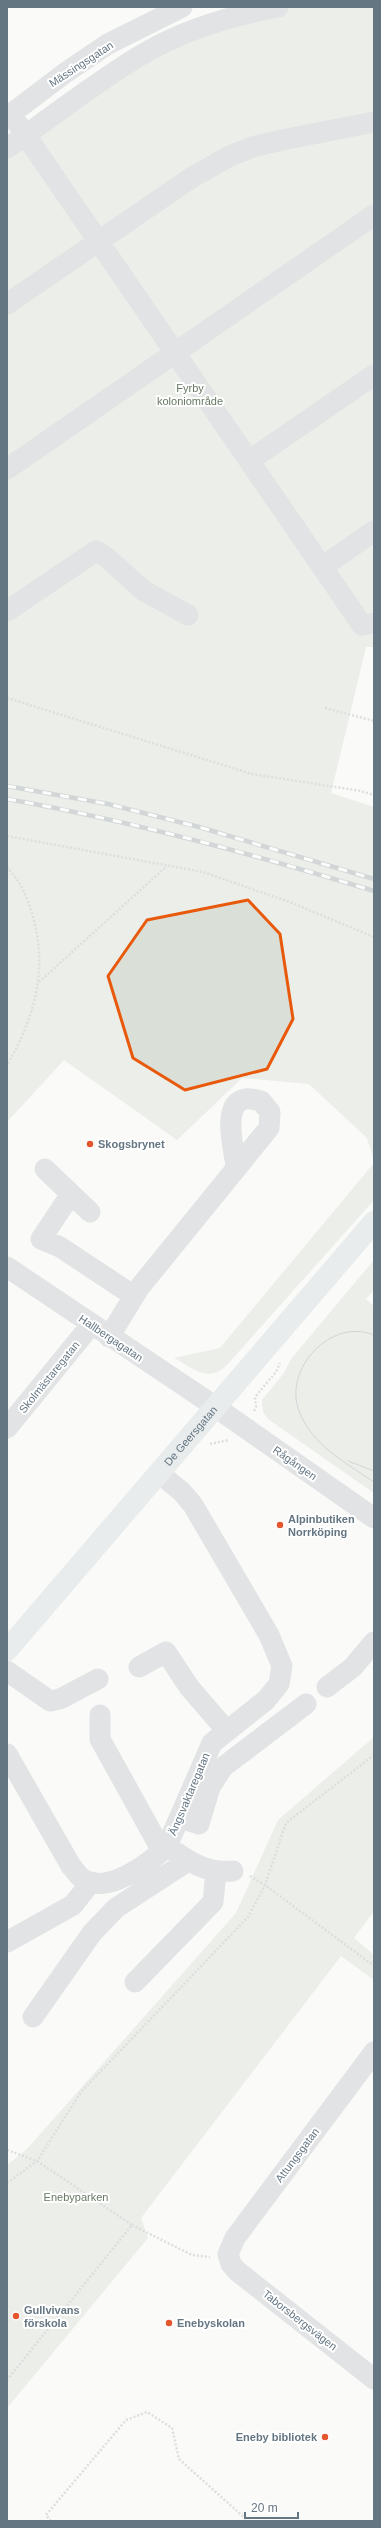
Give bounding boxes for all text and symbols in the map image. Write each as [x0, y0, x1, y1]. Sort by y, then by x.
street label: Mässingsgatan [47, 39, 115, 89]
park label: Fyrby koloniområde [157, 382, 223, 407]
place label: Skogsbrynet [98, 1138, 165, 1150]
marker: Skogsbrynet [85, 1139, 95, 1149]
street label: Hallbergagatan [77, 1312, 145, 1364]
street label: Skolmästaregatan [16, 1339, 82, 1415]
street label: De Geersgatan [162, 1404, 219, 1468]
street label: Rågången [271, 1444, 319, 1482]
place label: Alpinbutiken Norrköping [288, 1513, 355, 1538]
marker: Alpinbutiken Norrköping [275, 1520, 285, 1530]
street label: Ängsvaktaregatan [166, 1751, 212, 1837]
street label: Attungsgatan [273, 2125, 321, 2185]
park label: Enebyparken [44, 2191, 108, 2203]
street label: Taborsbergsvägen [261, 2287, 339, 2353]
place label: Gullvivans förskola [24, 2304, 80, 2329]
marker: Gullvivans förskola [11, 2311, 21, 2321]
place label: Enebyskolan [177, 2317, 245, 2329]
marker: Enebyskolan [164, 2318, 174, 2328]
place label: Eneby bibliotek [236, 2431, 318, 2443]
marker: Eneby bibliotek [320, 2432, 330, 2442]
scale bar [245, 2494, 298, 2520]
text: 20 m [251, 2501, 278, 2515]

